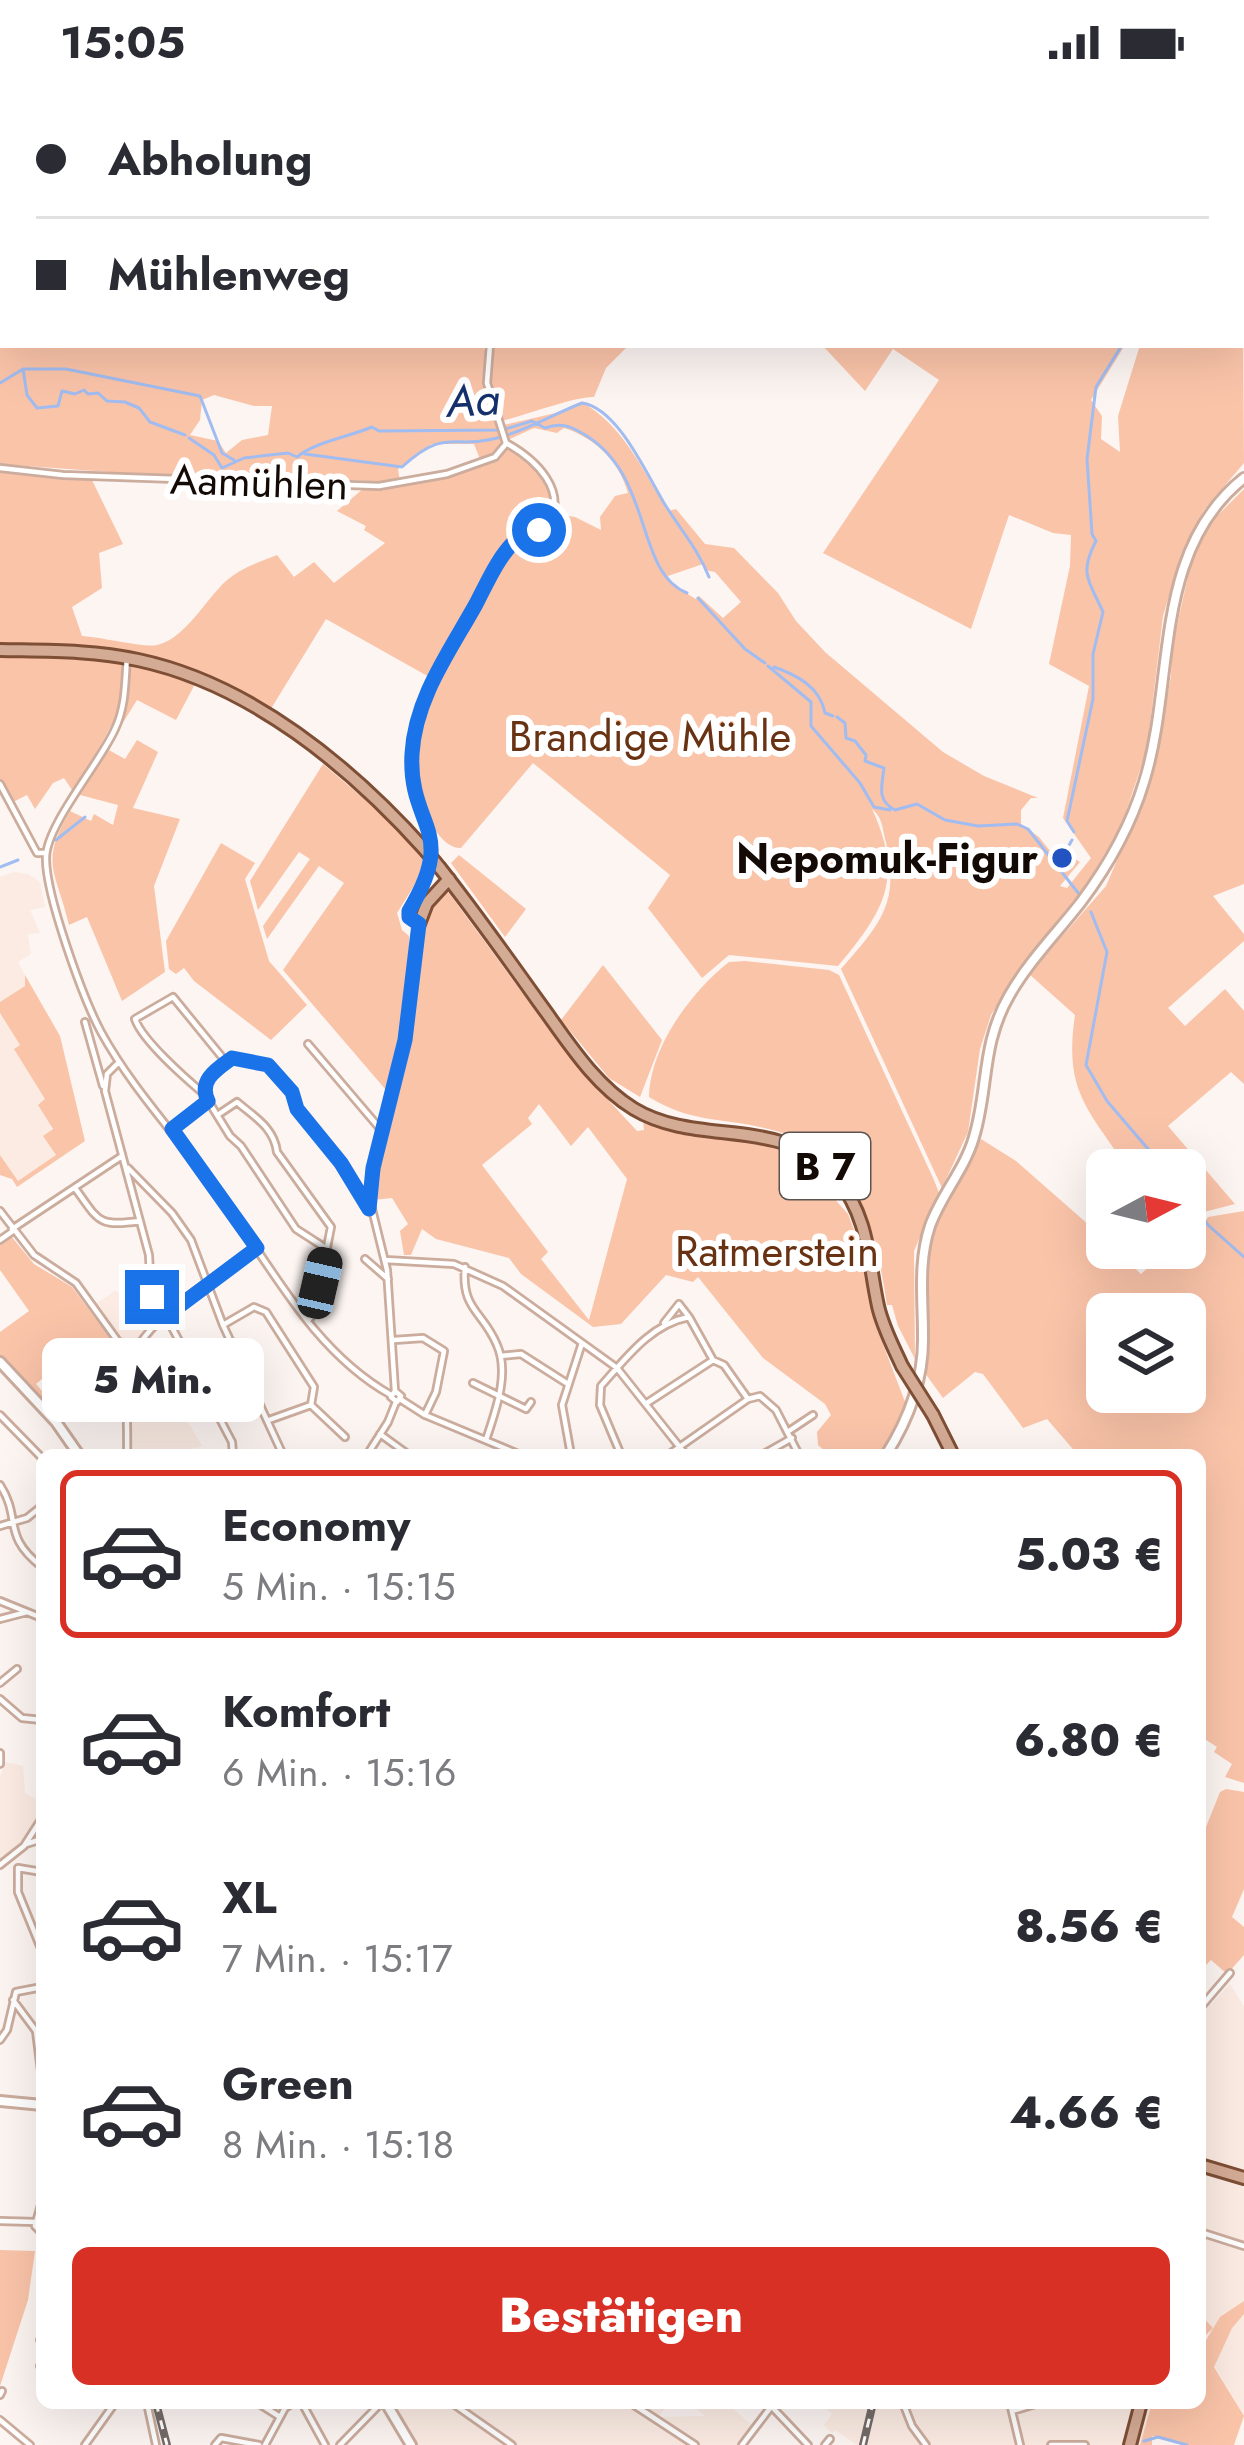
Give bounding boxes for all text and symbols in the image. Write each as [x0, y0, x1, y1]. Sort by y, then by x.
text: 15:05 [60, 10, 185, 75]
text: Abholung [108, 127, 312, 192]
text: Mühlenweg [108, 242, 350, 307]
water label: Aa [442, 366, 502, 434]
street label: Aamühlen [169, 448, 349, 516]
route start [512, 503, 566, 557]
park label: Brandige Mühle [509, 706, 791, 767]
place label: Nepomuk-Figur [736, 828, 1039, 889]
marker: Nepomuk-Figur [1049, 845, 1075, 871]
road number: B 7 [780, 1133, 870, 1199]
north arrow [1086, 1149, 1206, 1269]
map controls [1086, 1149, 1206, 1413]
park label: Ratmerstein [675, 1221, 879, 1282]
car [294, 1244, 346, 1322]
route end [125, 1270, 179, 1324]
button: layers [1086, 1293, 1206, 1413]
callout: 5 Min. [41, 1339, 263, 1423]
text: 5 Min. [93, 1351, 213, 1408]
text: Economy [222, 1493, 410, 1558]
icon: car [78, 1500, 186, 1608]
text: 5.03 € [1016, 1522, 1164, 1587]
text: 5 Min. · 15:15 [222, 1558, 456, 1615]
text: Komfort [222, 1679, 390, 1744]
icon: car [78, 1686, 186, 1794]
text: 6.80 € [1014, 1708, 1164, 1773]
text: 6 Min. · 15:16 [222, 1744, 456, 1801]
text: XL [222, 1865, 277, 1930]
icon: car [78, 1872, 186, 1980]
text: 8.56 € [1015, 1894, 1164, 1959]
text: 7 Min. · 15:17 [222, 1930, 452, 1987]
text: Green [222, 2051, 354, 2116]
icon: car [78, 2058, 186, 2166]
text: 4.66 € [1010, 2080, 1164, 2145]
text: 8 Min. · 15:18 [222, 2116, 454, 2173]
button: Bestätigen [72, 2247, 1170, 2385]

